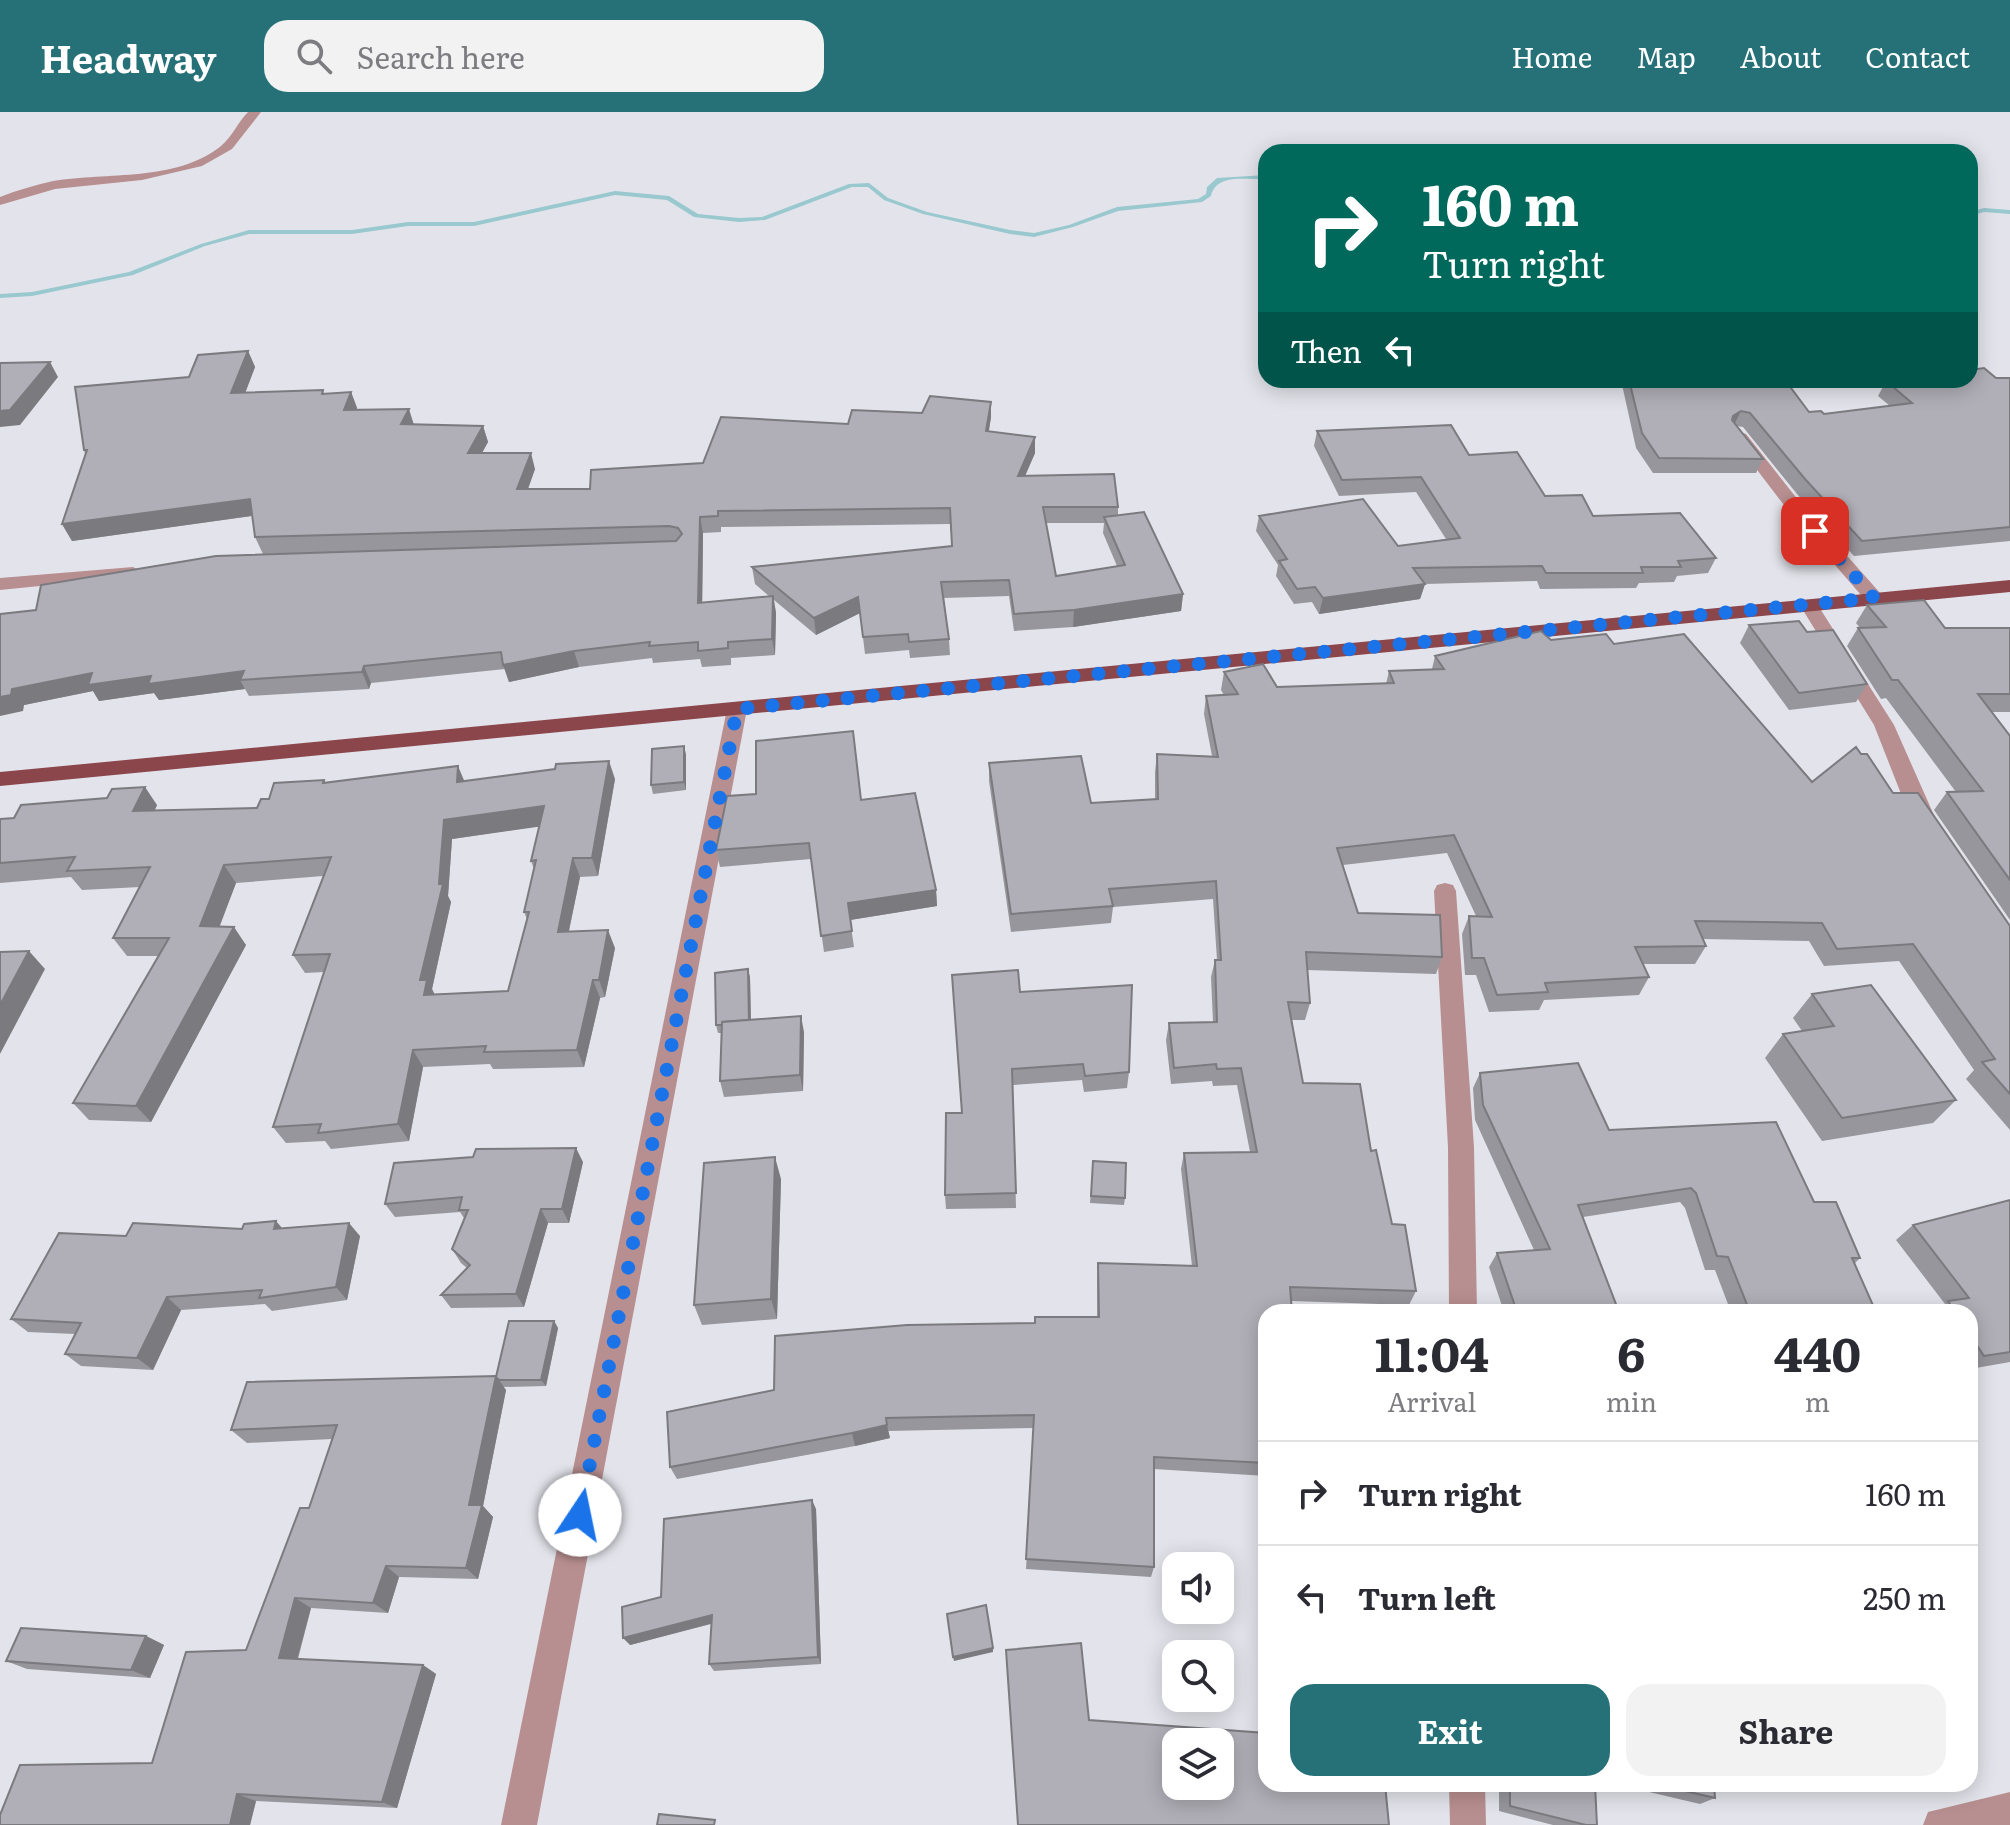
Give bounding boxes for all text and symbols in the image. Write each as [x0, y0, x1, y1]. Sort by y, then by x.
search box [264, 20, 824, 92]
text: Headway [40, 28, 216, 85]
icon: search [292, 34, 336, 78]
text: Search here [356, 34, 525, 78]
text: Home [1511, 35, 1592, 77]
text: Map [1636, 35, 1696, 77]
text: About [1740, 35, 1821, 77]
text: Contact [1865, 35, 1970, 77]
text: 160 m [1422, 160, 1579, 243]
icon: right [1290, 176, 1394, 280]
text: Turn right [1422, 236, 1605, 289]
text: Then [1290, 328, 1362, 372]
icon: left [1378, 328, 1422, 372]
pin [1781, 497, 1849, 565]
icon: arrive [1793, 509, 1837, 553]
text: 11:04 [1375, 1316, 1489, 1387]
text: 6 [1617, 1316, 1645, 1387]
text: 440 [1774, 1316, 1861, 1387]
text: Arrival [1387, 1381, 1476, 1420]
text: min [1606, 1381, 1657, 1420]
text: m [1805, 1381, 1830, 1420]
icon: right [1290, 1471, 1334, 1515]
text: Turn right [1358, 1471, 1522, 1515]
text: 160 m [1865, 1471, 1946, 1515]
position arrow [538, 1473, 622, 1557]
map controls [1162, 1552, 1234, 1800]
button: sound [1162, 1552, 1234, 1624]
icon: left [1290, 1575, 1334, 1619]
text: Turn left [1358, 1575, 1496, 1619]
text: 250 m [1863, 1575, 1946, 1619]
button: search [1162, 1640, 1234, 1712]
button: Exit [1290, 1684, 1610, 1776]
button: Share [1626, 1684, 1946, 1776]
button: layers [1162, 1728, 1234, 1800]

